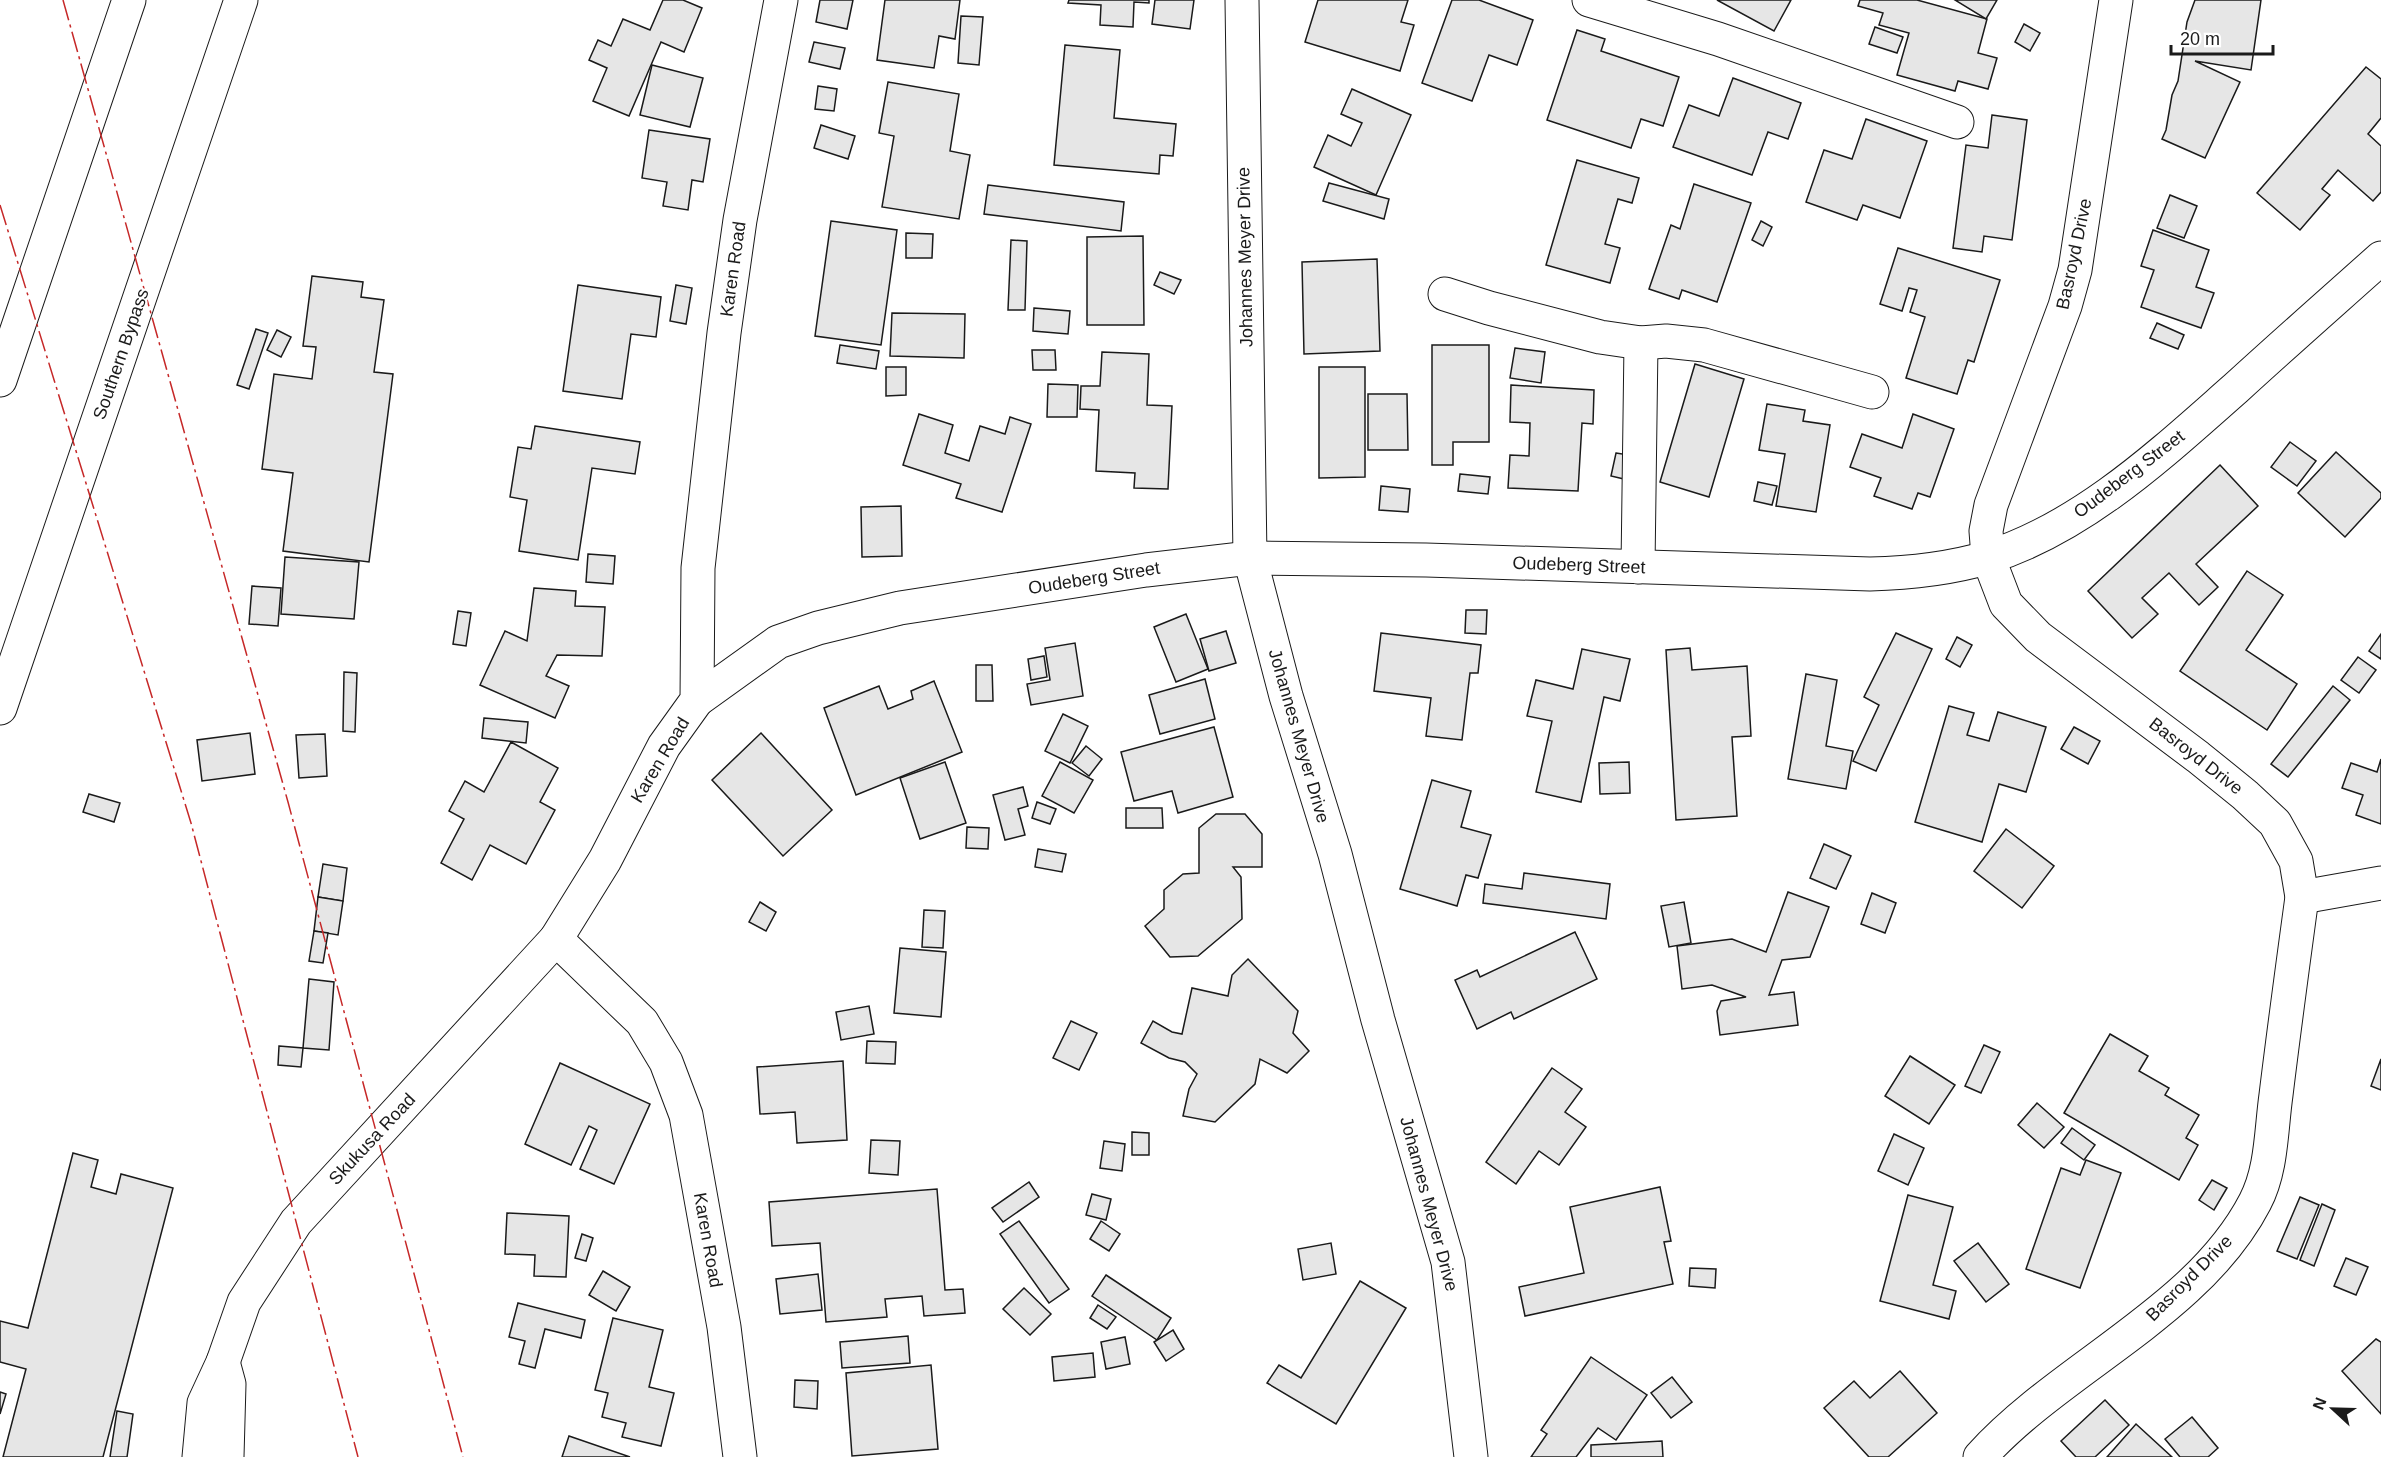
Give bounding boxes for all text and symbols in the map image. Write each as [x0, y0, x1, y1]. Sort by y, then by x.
scale bar [2171, 18, 2273, 56]
text: 20 m [2180, 29, 2220, 49]
street label: Johannes Meyer Drive [1233, 167, 1257, 347]
street label: Basroyd Drive [2052, 197, 2096, 311]
street label: Karen Road [716, 220, 750, 318]
street label: Southern Bypass [89, 286, 153, 422]
street label: Oudeberg Street [2070, 426, 2188, 522]
street label: Oudeberg Street [1512, 553, 1646, 577]
street label: Oudeberg Street [1027, 558, 1161, 598]
street label: Johannes Meyer Drive [1265, 647, 1333, 825]
street label: Basroyd Drive [2145, 713, 2247, 799]
street label: Karen Road [627, 714, 693, 806]
street label: Skukusa Road [325, 1089, 419, 1189]
street label: Johannes Meyer Drive [1396, 1114, 1462, 1294]
street label: Karen Road [690, 1191, 726, 1289]
street label: Basroyd Drive [2142, 1231, 2236, 1325]
north arrow [2303, 1379, 2363, 1439]
text: N [2310, 1395, 2330, 1412]

